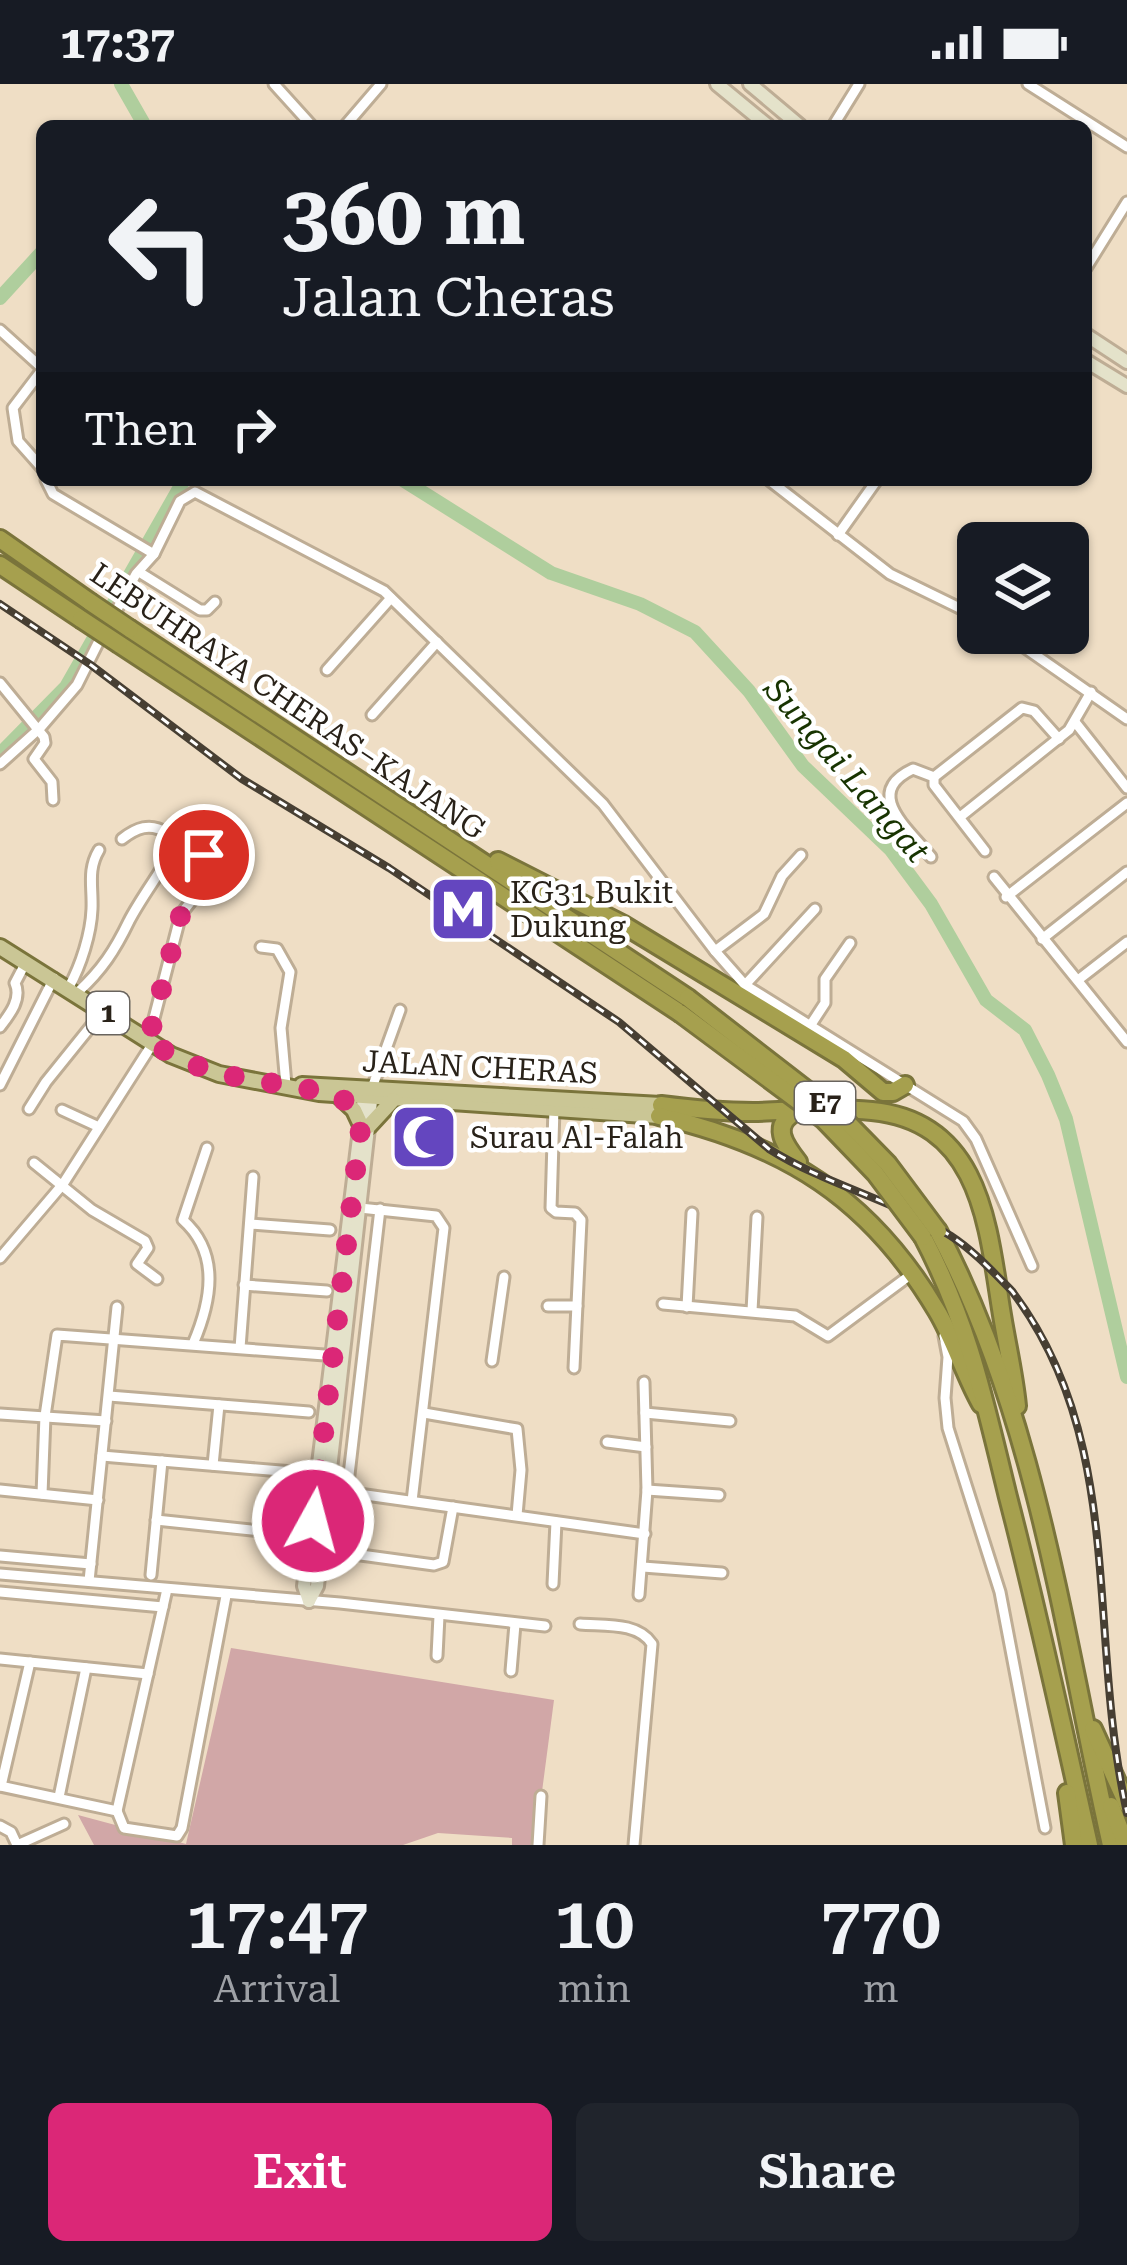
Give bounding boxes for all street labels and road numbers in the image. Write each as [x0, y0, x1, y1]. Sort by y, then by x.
street label: LEBUHRAYA CHERAS–KAJANG [84, 556, 492, 846]
road number: 1 [87, 992, 129, 1034]
street label: JALAN CHERAS [361, 1043, 599, 1091]
road number: E7 [795, 1082, 855, 1124]

